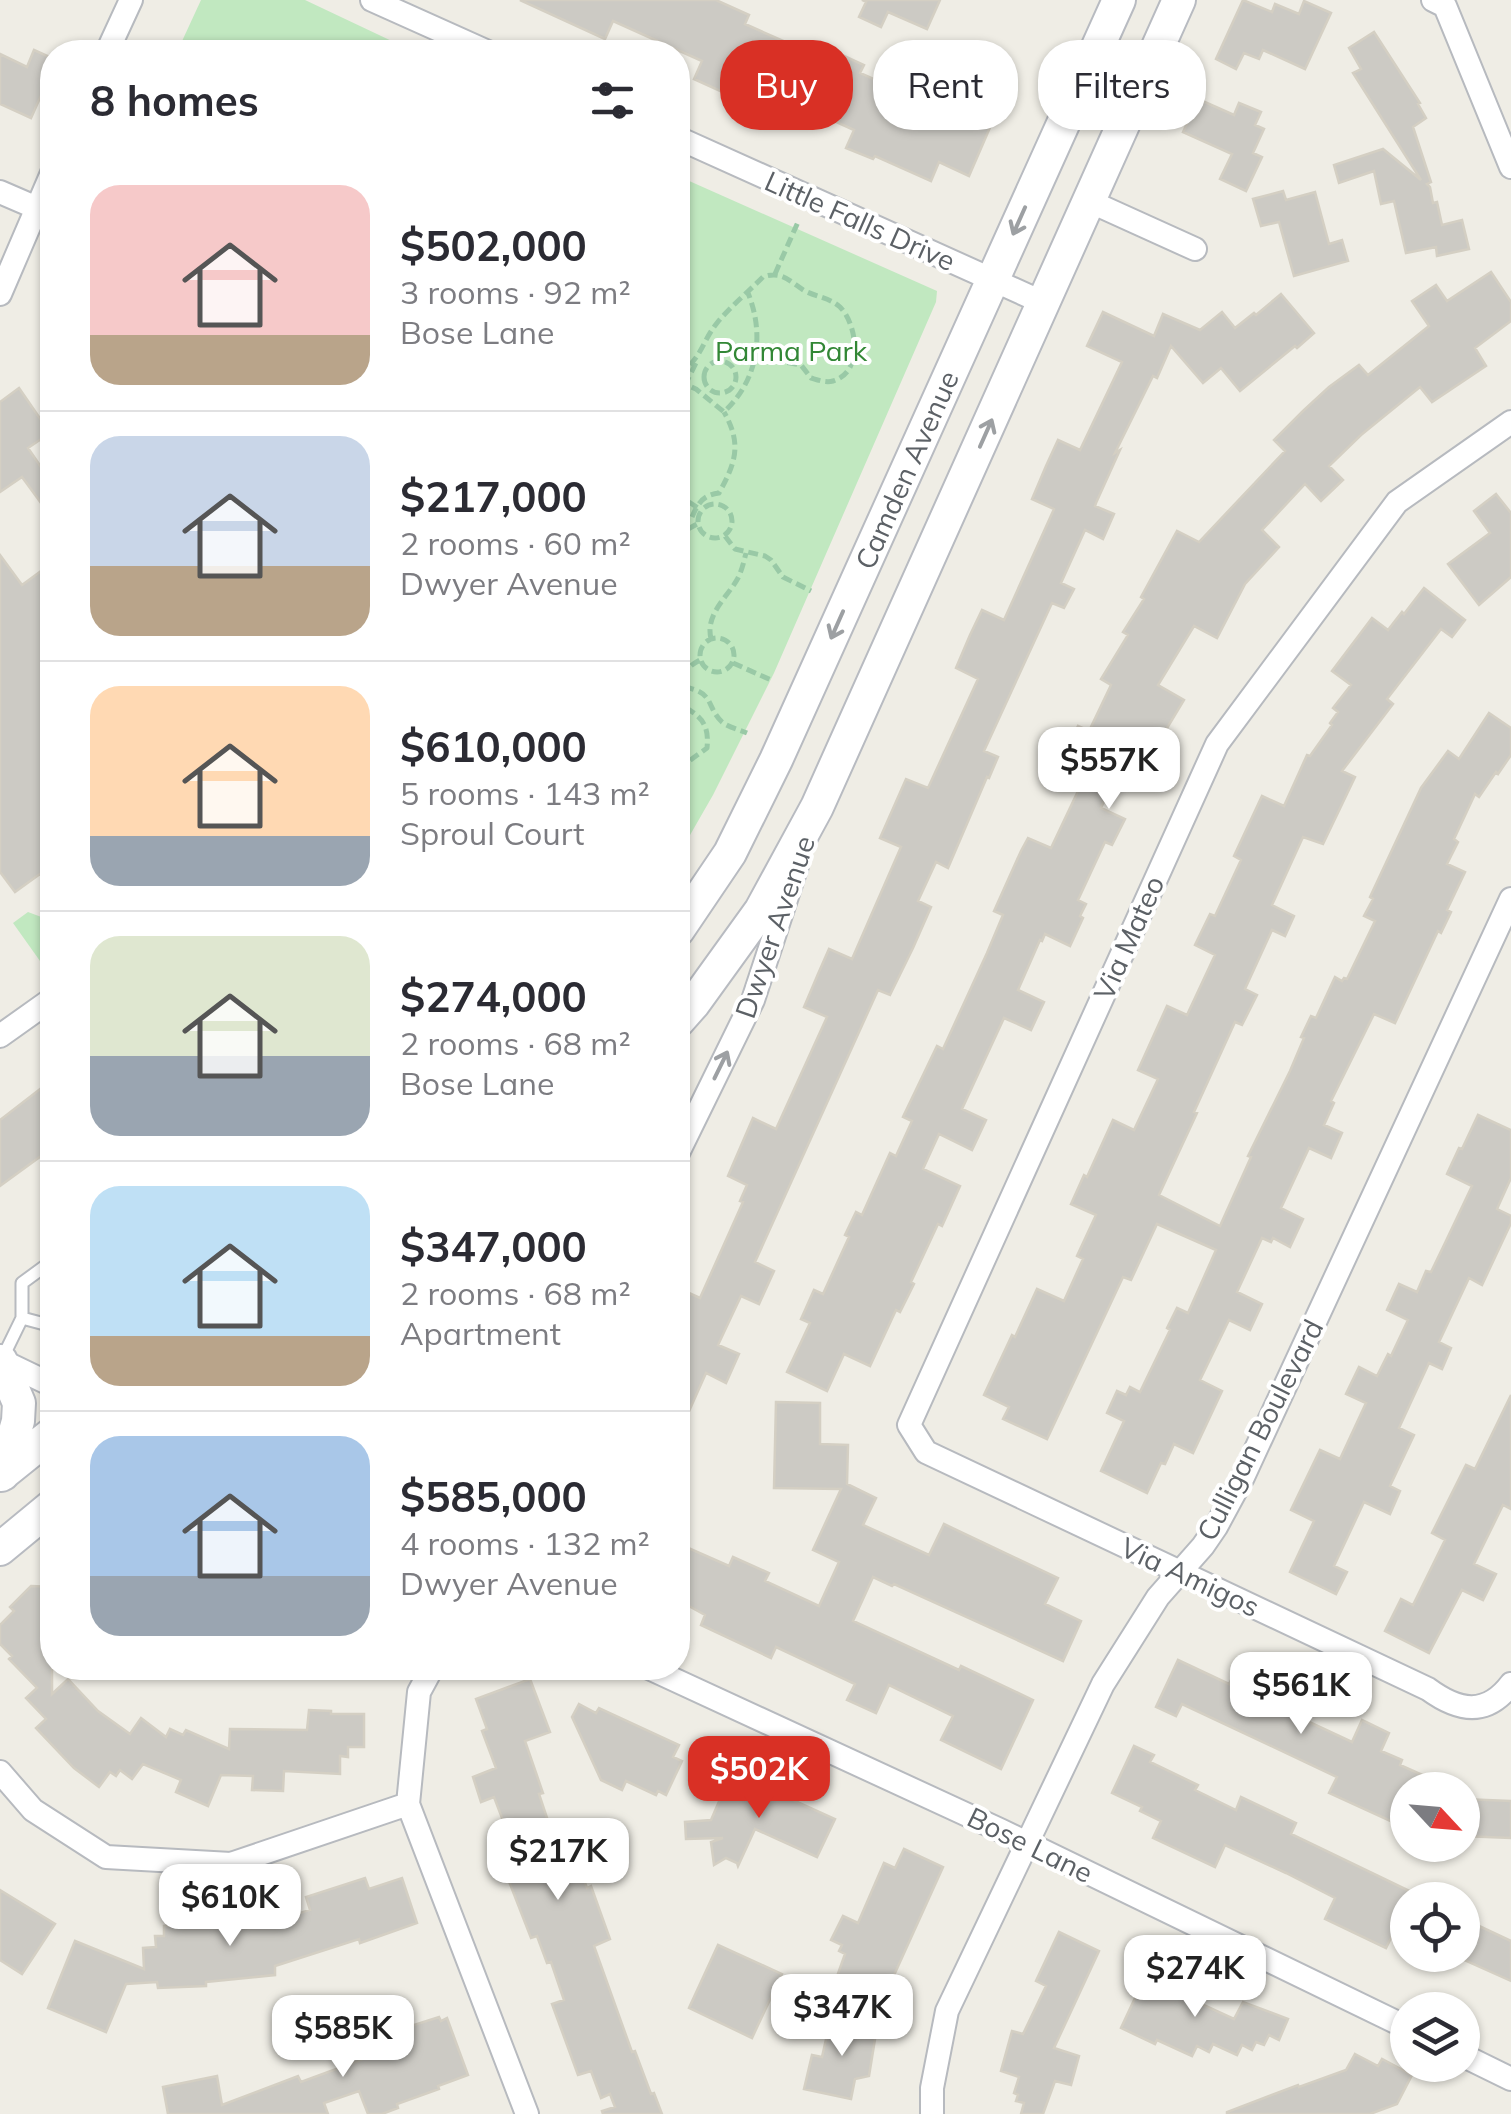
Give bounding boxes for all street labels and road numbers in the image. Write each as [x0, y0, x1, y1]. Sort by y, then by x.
street label: Little Falls Drive [760, 163, 961, 278]
street label: Camden Avenue [847, 365, 966, 574]
street label: Dwyer Avenue [727, 831, 822, 1023]
street label: Via Mateo [1086, 870, 1171, 1005]
street label: Culligan Boulevard [1189, 1313, 1330, 1546]
street label: Via Amigos [1115, 1529, 1265, 1624]
street label: Bose Lane [962, 1799, 1099, 1890]

